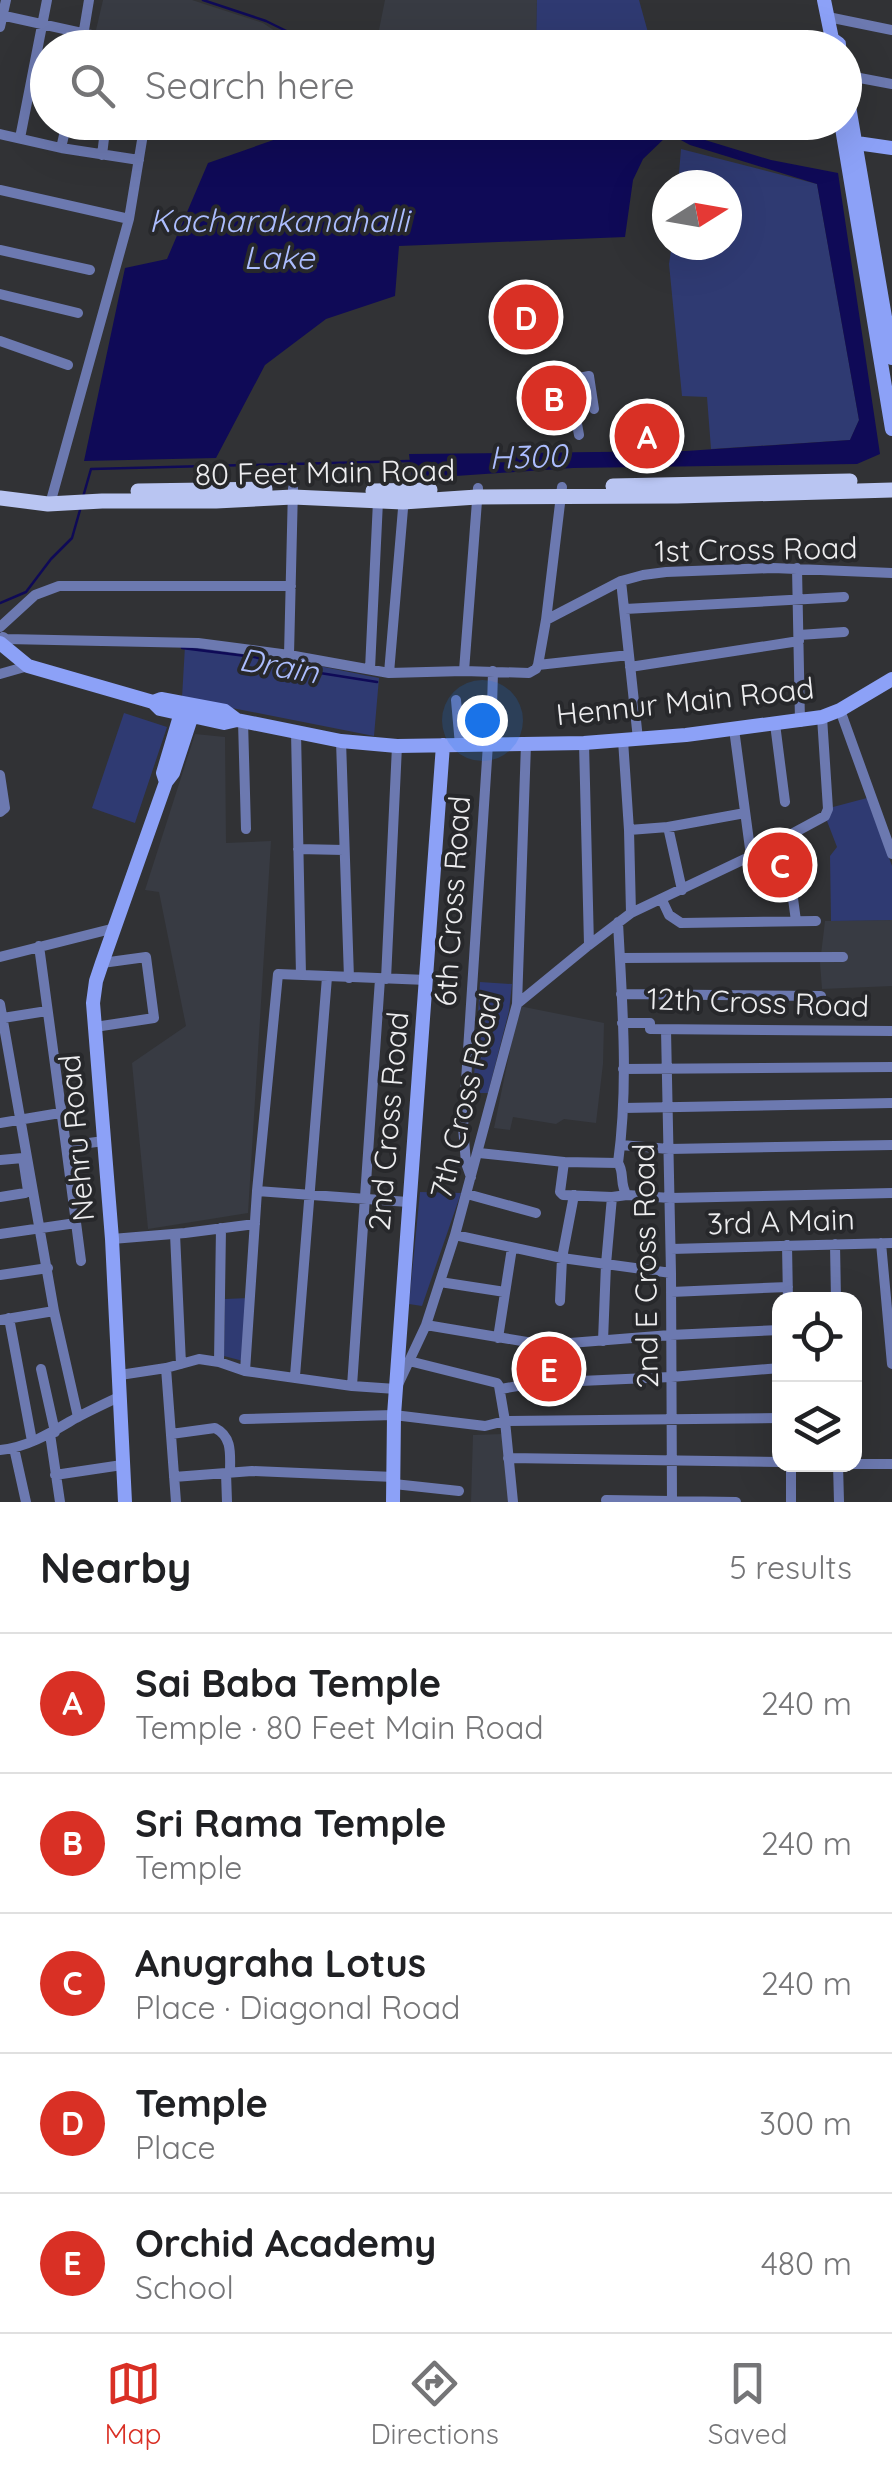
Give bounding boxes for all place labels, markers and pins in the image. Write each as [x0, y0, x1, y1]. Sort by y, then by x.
pin: D [494, 280, 558, 354]
pin: B [522, 360, 586, 436]
pin: A [614, 398, 680, 474]
pin: C [748, 828, 812, 902]
pin: E [516, 1332, 582, 1406]

